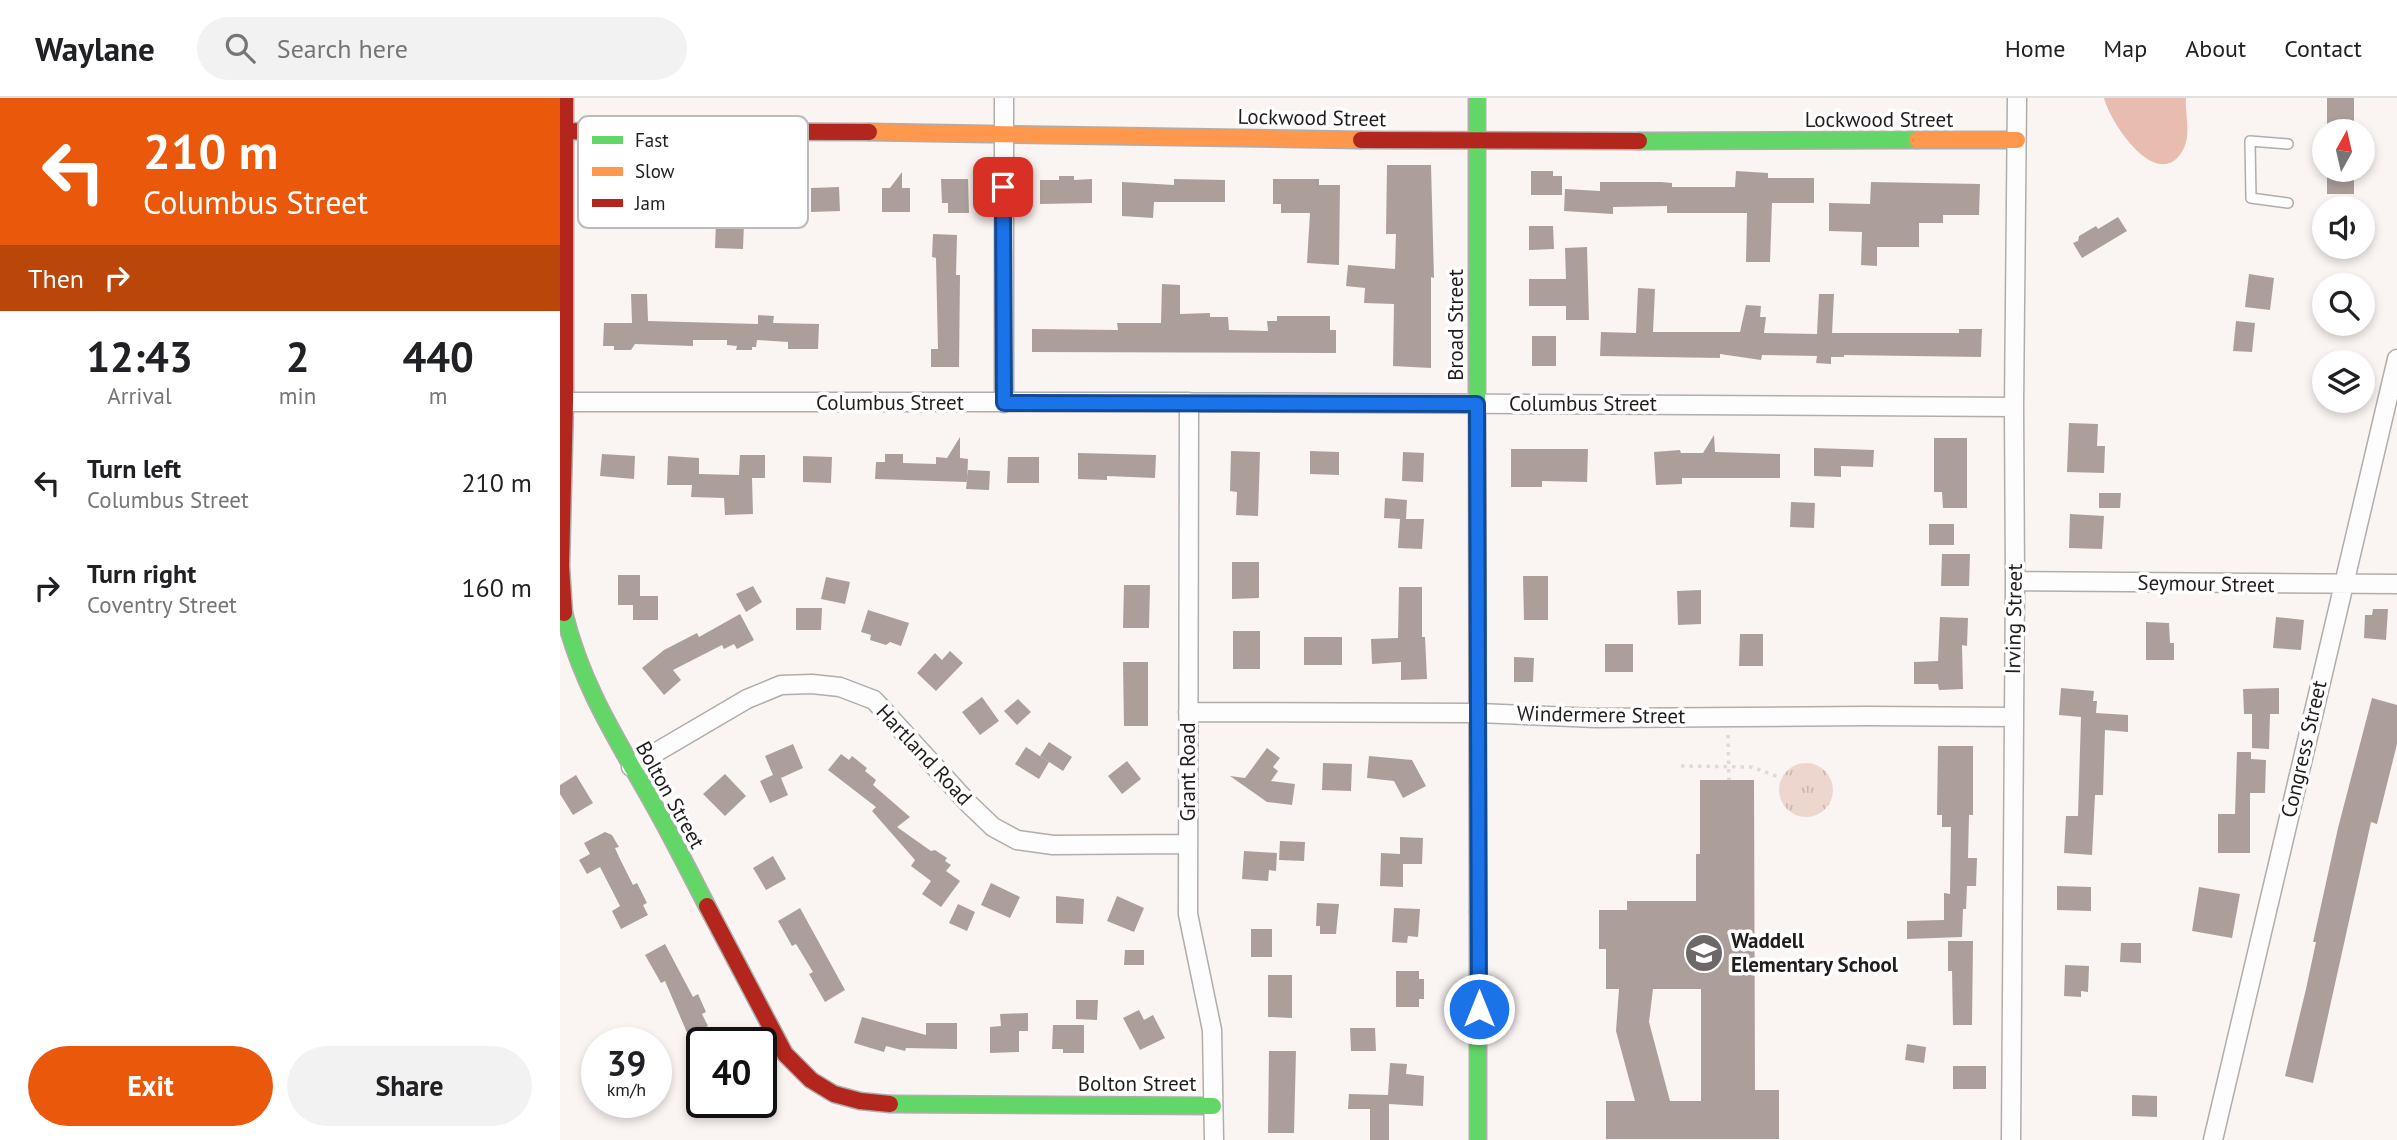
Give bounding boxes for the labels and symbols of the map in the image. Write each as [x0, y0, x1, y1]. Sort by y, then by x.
street label: Lockwood Street [1237, 103, 1387, 132]
street label: Lockwood Street [1805, 106, 1953, 133]
legend [578, 116, 808, 228]
north arrow [2312, 119, 2375, 182]
text: Fast [635, 128, 669, 152]
pin [973, 157, 1033, 217]
text: Slow [635, 159, 675, 183]
text: Jam [634, 191, 665, 215]
street label: Broad Street [1442, 269, 1469, 381]
street label: Columbus Street [816, 389, 964, 416]
street label: Columbus Street [1509, 390, 1657, 417]
street label: Irving Street [1999, 563, 2028, 675]
street label: Seymour Street [2137, 569, 2275, 598]
street label: Congress Street [2275, 678, 2332, 820]
street label: Hartland Road [871, 698, 978, 811]
street label: Windermere Street [1517, 700, 1685, 729]
street label: Grant Road [1174, 722, 1201, 822]
street label: Bolton Street [630, 736, 711, 853]
place label: Waddell Elementary School [1731, 927, 1899, 978]
school or university icon: Waddell Elementary School [1683, 932, 1725, 974]
position arrow [1442, 972, 1516, 1046]
speed limit sign: 40 [686, 1027, 777, 1118]
street label: Bolton Street [1078, 1070, 1196, 1097]

